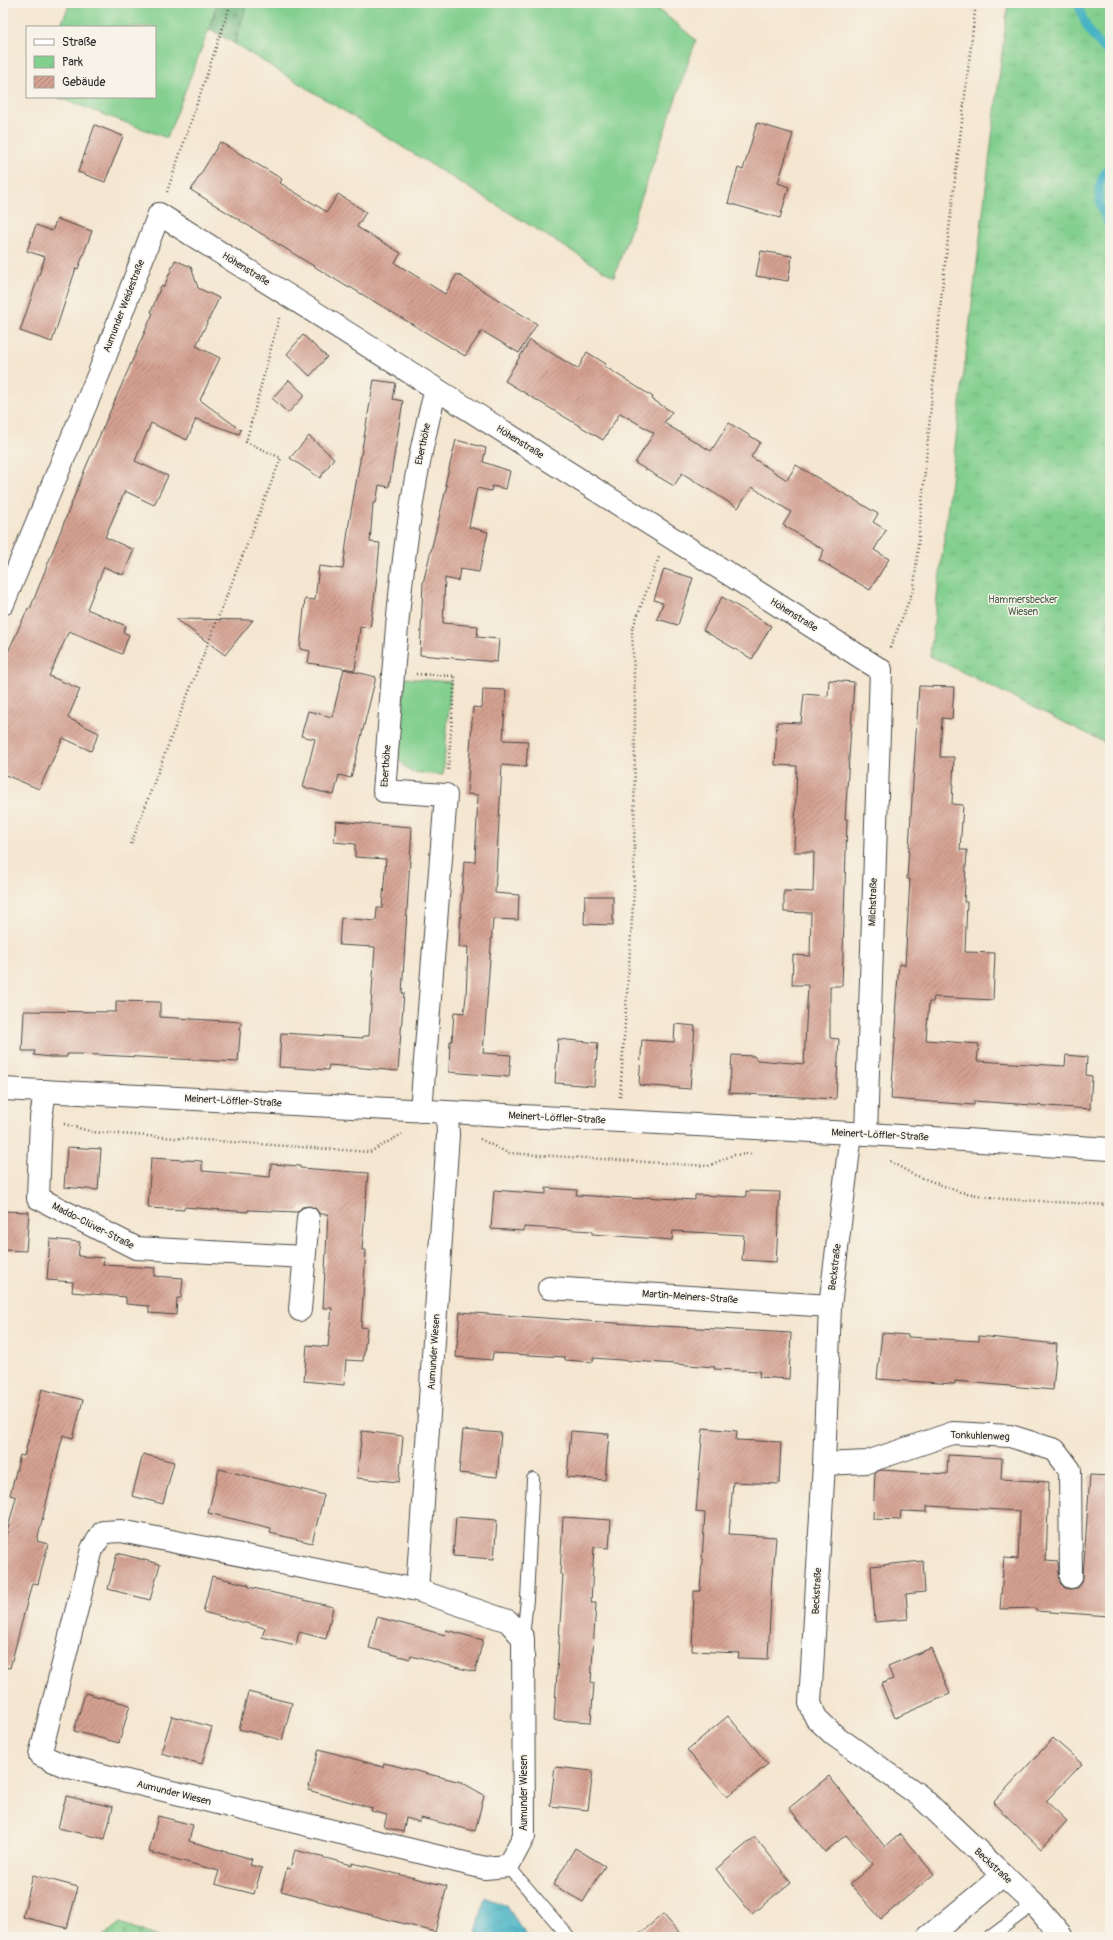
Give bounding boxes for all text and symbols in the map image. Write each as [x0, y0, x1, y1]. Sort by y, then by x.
legend [26, 26, 156, 98]
text: Straße [62, 35, 96, 50]
text: Park [62, 55, 83, 70]
text: Gebäude [62, 75, 106, 90]
street label: Höhenstraße [220, 250, 272, 288]
street label: Aumunder Weidestraße [101, 258, 147, 354]
street label: Eberthöhe [413, 422, 433, 466]
street label: Höhenstraße [494, 423, 546, 461]
park label: Hammersbecker Wiesen [988, 594, 1058, 618]
street label: Höhenstraße [768, 596, 820, 634]
street label: Eberthöhe [379, 744, 393, 788]
street label: Milchstraße [866, 878, 880, 926]
street label: Meinert-Löffler-Straße [184, 1092, 282, 1110]
street label: Meinert-Löffler-Straße [508, 1109, 606, 1127]
street label: Meinert-Löffler-Straße [831, 1126, 929, 1144]
street label: Maddo-Clüver-Straße [50, 1200, 136, 1252]
street label: Beckstraße [826, 1243, 844, 1291]
street label: Martin-Meiners-Straße [642, 1288, 738, 1306]
street label: Aumunder Wiesen [425, 1313, 443, 1390]
street label: Tonkuhlenweg [950, 1429, 1010, 1443]
street label: Beckstraße [810, 1567, 824, 1615]
street label: Aumunder Wiesen [518, 1755, 530, 1831]
street label: Aumunder Wiesen [136, 1778, 213, 1808]
street label: Beckstraße [972, 1846, 1014, 1886]

